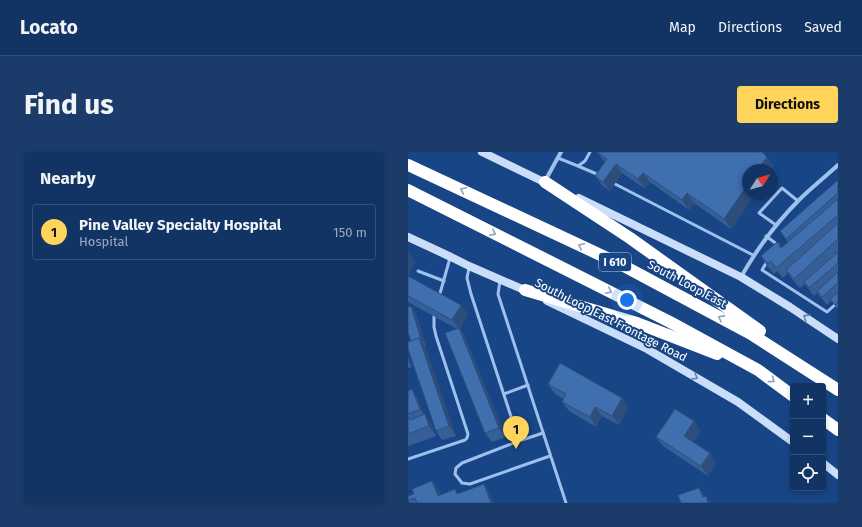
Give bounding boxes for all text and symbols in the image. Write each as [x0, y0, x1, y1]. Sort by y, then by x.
text: Locato [20, 16, 78, 39]
text: Map [669, 19, 696, 36]
text: Directions [718, 19, 782, 36]
text: Saved [804, 19, 842, 36]
button: Directions [737, 86, 838, 123]
text: Find us [24, 88, 114, 121]
north arrow [742, 164, 778, 200]
text: Nearby [40, 168, 95, 189]
one-way arrow [460, 187, 467, 195]
text: Pine Valley Specialty Hospital [79, 216, 281, 234]
text: 1 [51, 225, 57, 240]
text: 150 m [333, 225, 367, 240]
one-way arrow [489, 228, 496, 235]
text: Hospital [79, 234, 128, 249]
one-way arrow [578, 243, 585, 251]
road number: I 610 [599, 253, 631, 271]
street label: South Loop East [645, 257, 730, 311]
street label: South Loop East Frontage Road [533, 275, 689, 365]
one-way arrow [605, 286, 612, 294]
your location [617, 290, 637, 310]
one-way arrow [803, 314, 810, 322]
one-way arrow [718, 315, 726, 323]
one-way arrow [690, 373, 698, 380]
one-way arrow [767, 376, 774, 383]
map controls [790, 383, 826, 491]
button: + [790, 383, 826, 419]
pin: 1 [503, 416, 529, 449]
button: − [790, 419, 826, 455]
button: locate [790, 455, 826, 491]

